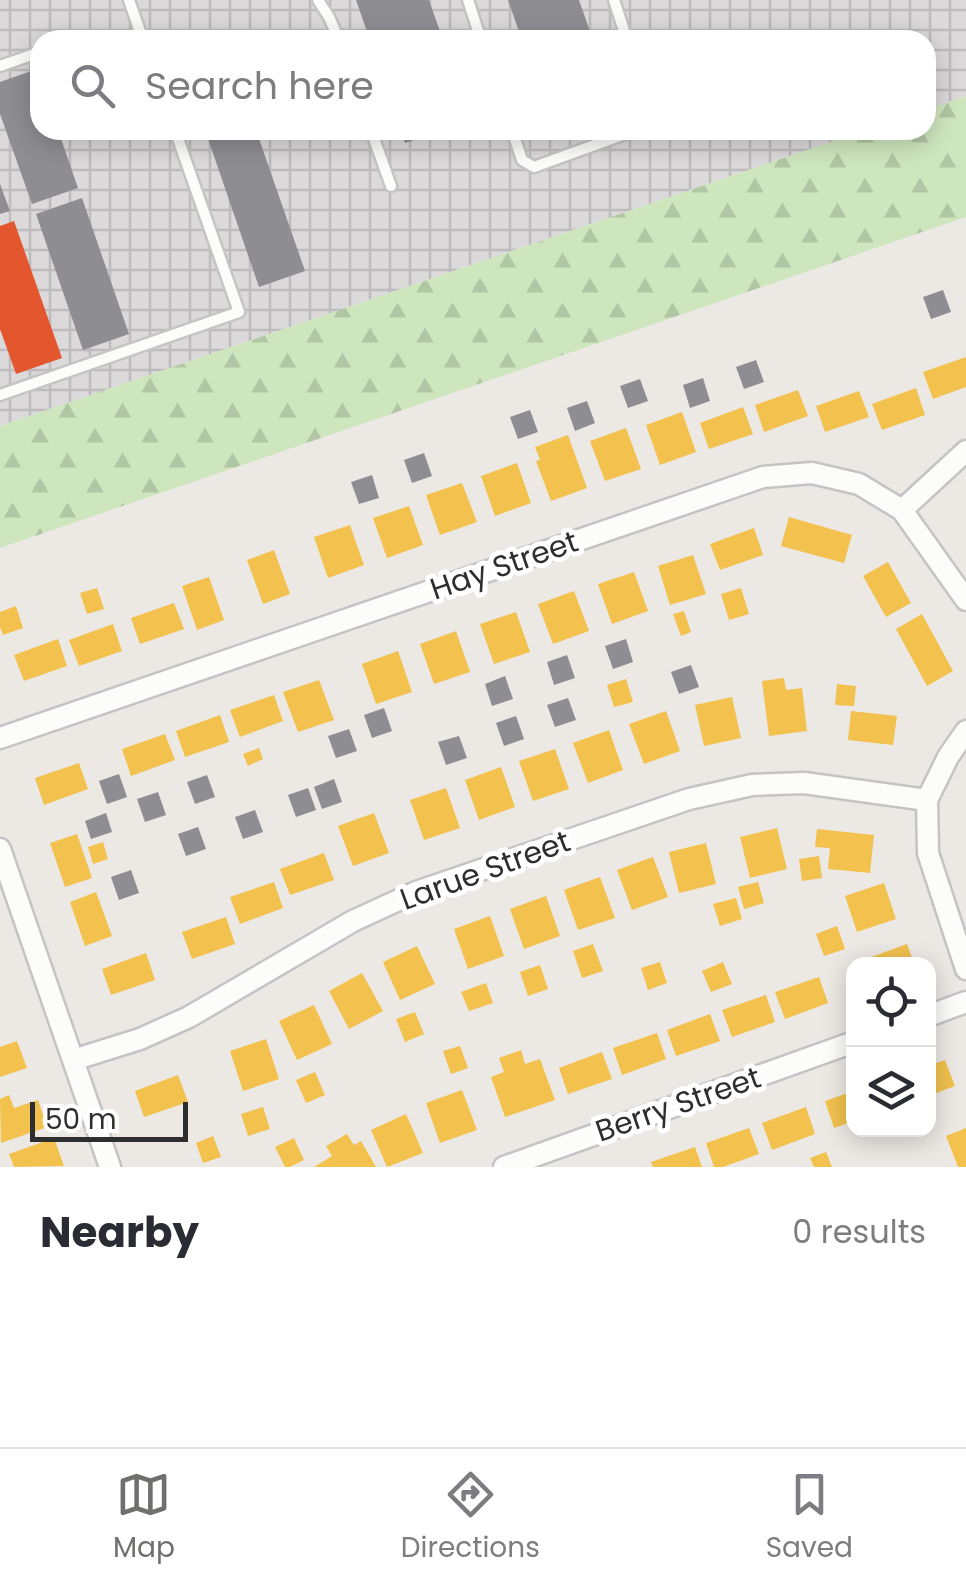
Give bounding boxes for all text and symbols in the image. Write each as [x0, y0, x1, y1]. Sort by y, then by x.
search box [30, 30, 936, 140]
icon: search [65, 58, 120, 113]
text: Search here [145, 59, 374, 112]
street label: Hay Street [424, 520, 584, 610]
street label: Larue Street [394, 819, 576, 921]
map controls [846, 957, 936, 1137]
button: locate [846, 957, 936, 1047]
button: layers [846, 1047, 936, 1137]
street label: Berry Street [590, 1056, 766, 1152]
scale bar [30, 1097, 188, 1142]
text: 50 m [45, 1100, 116, 1139]
text: Nearby [40, 1203, 199, 1262]
text: 0 results [792, 1209, 926, 1254]
tab: Map [113, 1467, 175, 1569]
tab: Directions [401, 1467, 540, 1569]
tab: Saved [766, 1467, 853, 1569]

